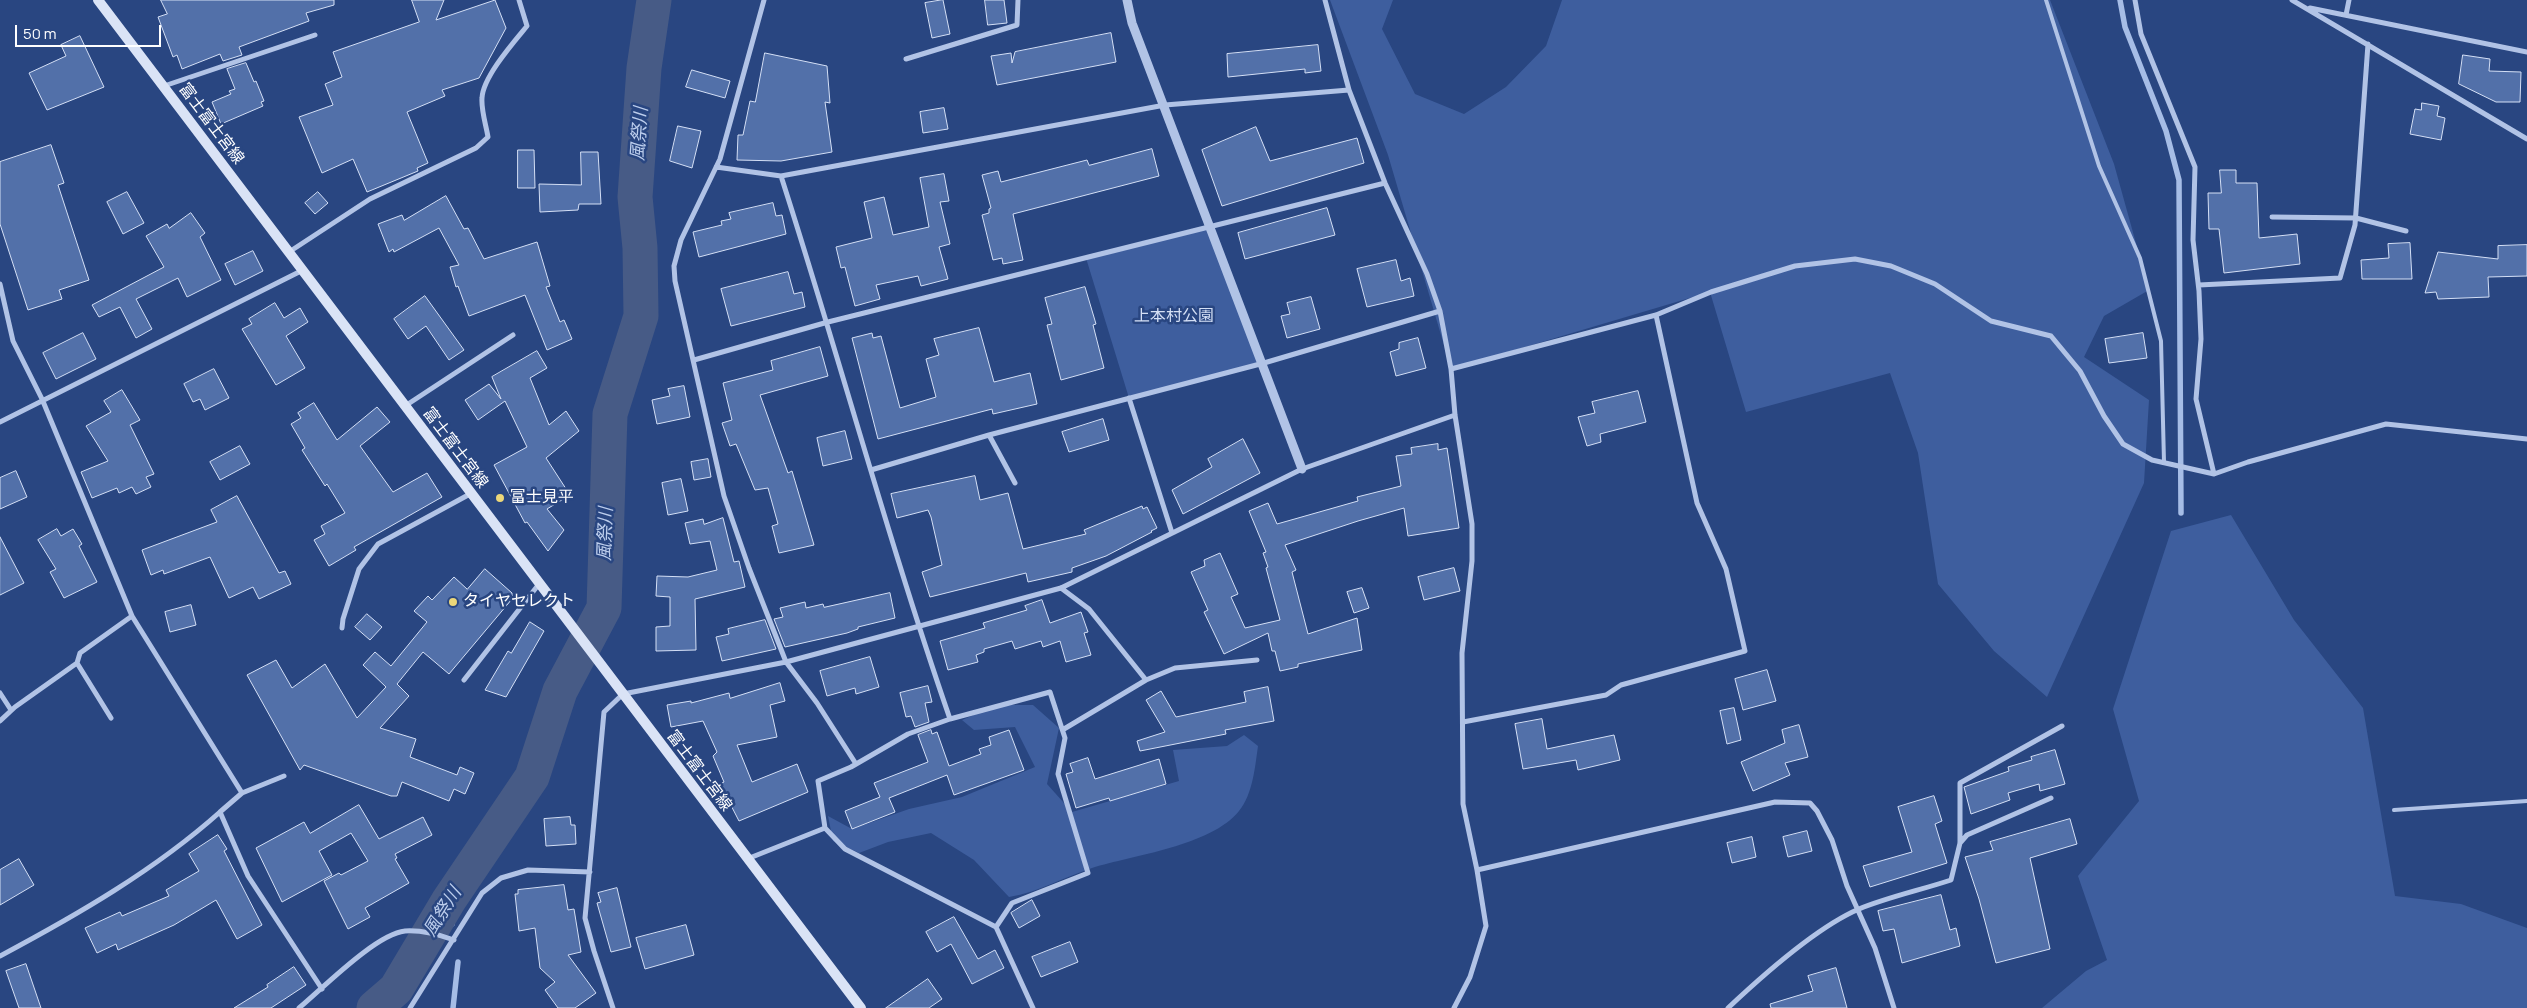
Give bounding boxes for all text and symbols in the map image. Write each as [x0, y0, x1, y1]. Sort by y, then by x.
scale bar [18, 15, 164, 47]
text: 50 m [23, 23, 57, 44]
street label: 富士富士宮線 [174, 80, 248, 168]
water label: 風祭川 [627, 106, 653, 162]
park label: 上本村公園 [1134, 307, 1214, 327]
street label: 富士富士宮線 [418, 404, 492, 492]
place label: 富士見平 [510, 488, 574, 508]
marker: 富士見平 [494, 492, 506, 504]
water label: 風祭川 [594, 507, 618, 561]
place label: タイヤセレクト [463, 592, 575, 612]
marker: タイヤセレクト [447, 596, 459, 608]
street label: 富士富士宮線 [662, 727, 736, 815]
water label: 風祭川 [420, 883, 466, 941]

